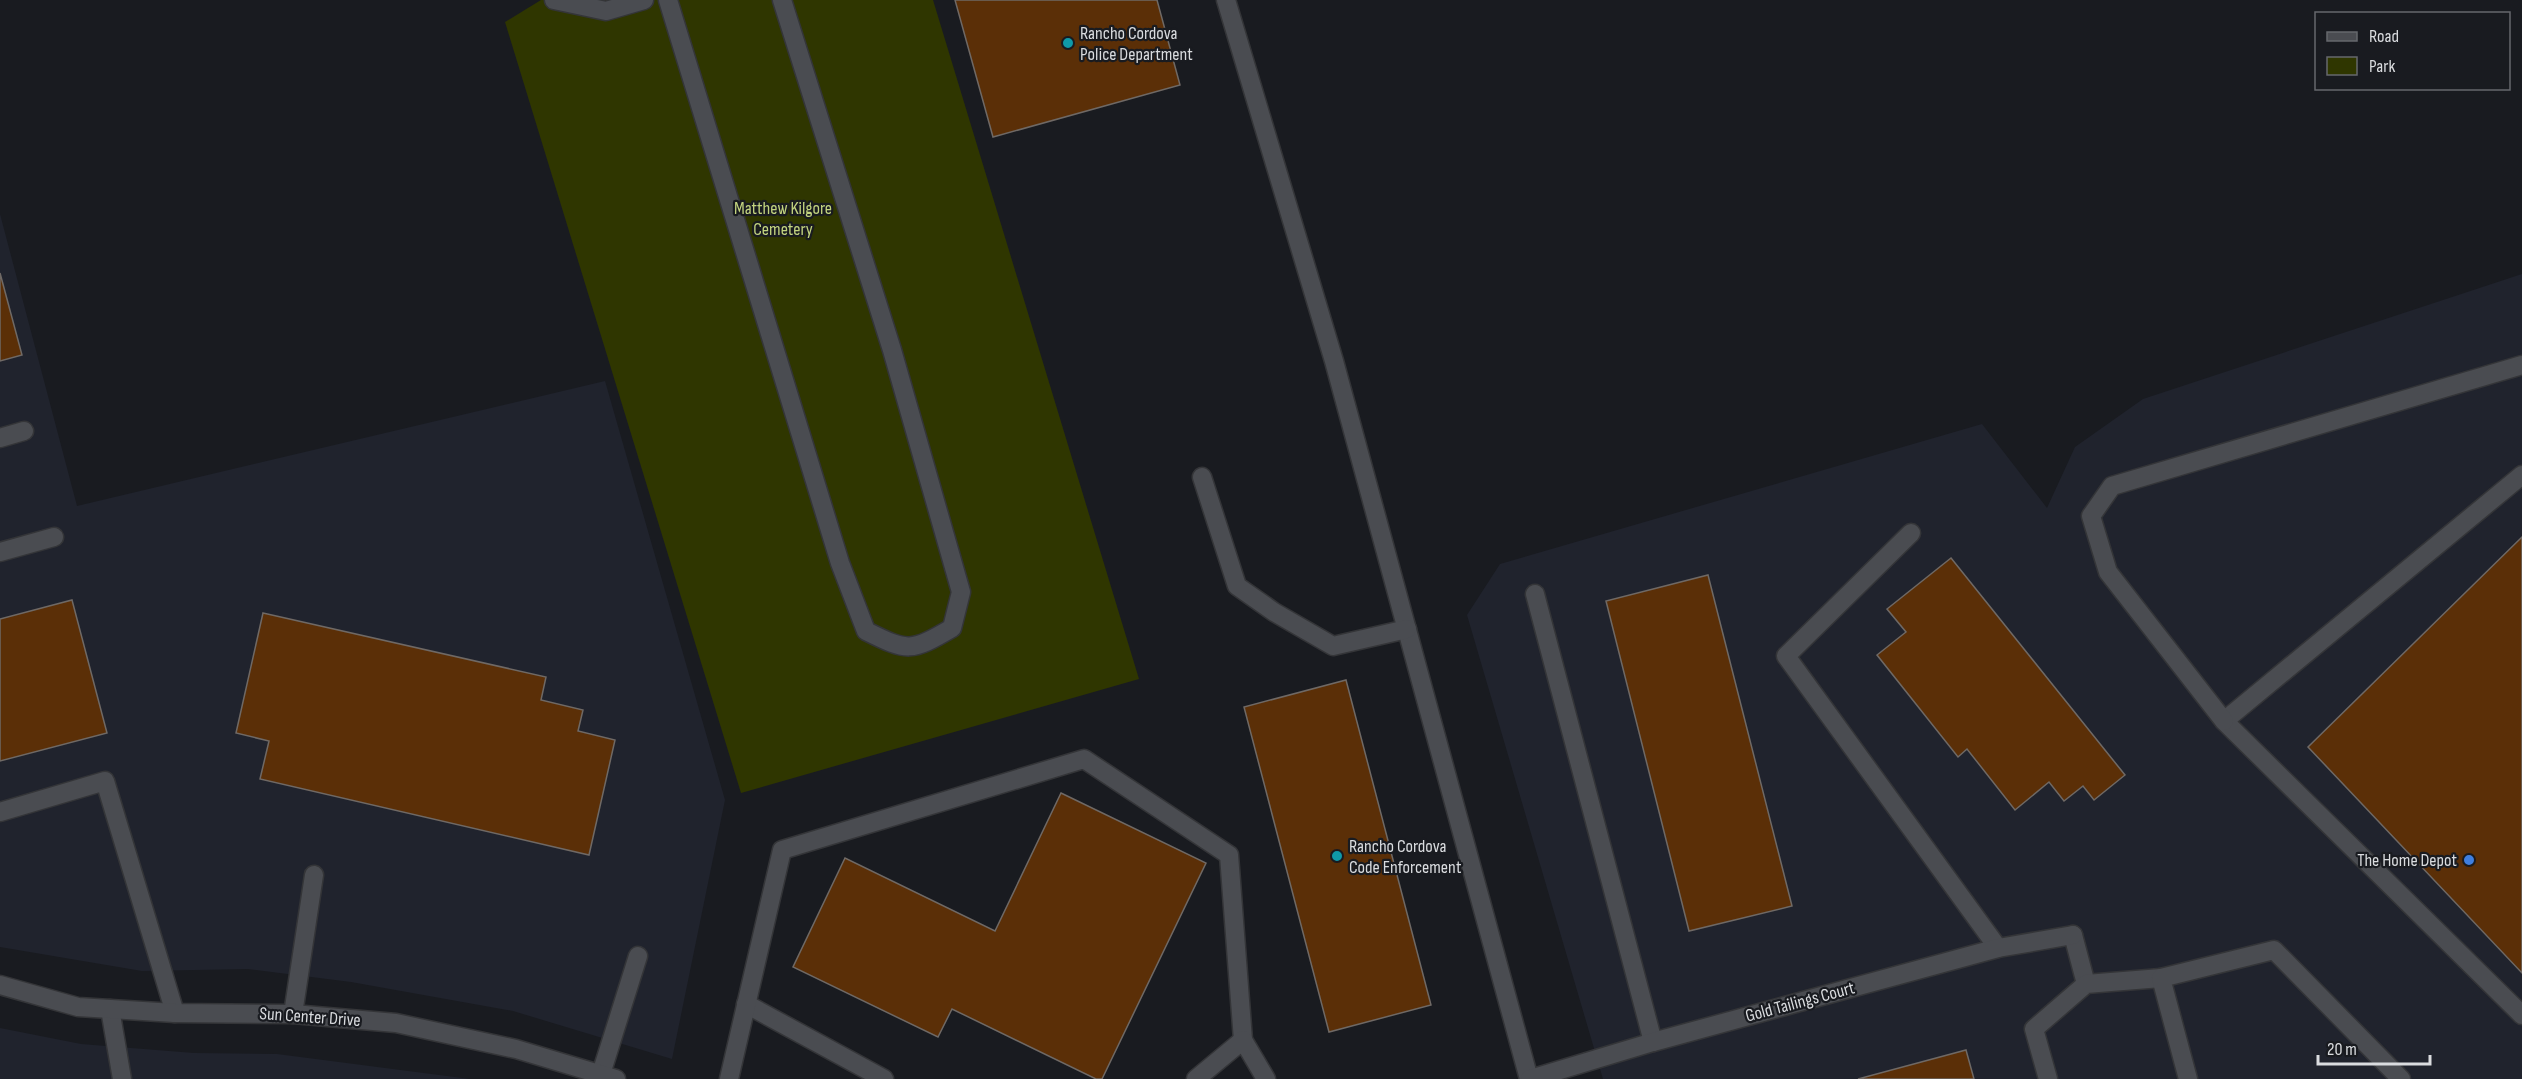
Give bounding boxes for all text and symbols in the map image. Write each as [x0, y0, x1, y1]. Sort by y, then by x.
legend [2315, 12, 2510, 90]
place label: Rancho Cordova Police Department [1080, 23, 1193, 65]
text: Road [2369, 26, 2399, 47]
marker: Rancho Cordova Police Department [1061, 36, 1075, 50]
text: Park [2369, 56, 2395, 77]
park label: Matthew Kilgore Cemetery [734, 198, 832, 240]
place label: Rancho Cordova Code Enforcement [1349, 836, 1462, 878]
marker: Rancho Cordova Code Enforcement [1330, 849, 1344, 863]
place label: The Home Depot [2357, 850, 2457, 871]
marker: The Home Depot [2462, 853, 2476, 867]
street label: Gold Tailings Court [1743, 977, 1857, 1027]
street label: Sun Center Drive [259, 1003, 361, 1031]
scale bar [2318, 1028, 2430, 1066]
text: 20 m [2327, 1039, 2357, 1060]

